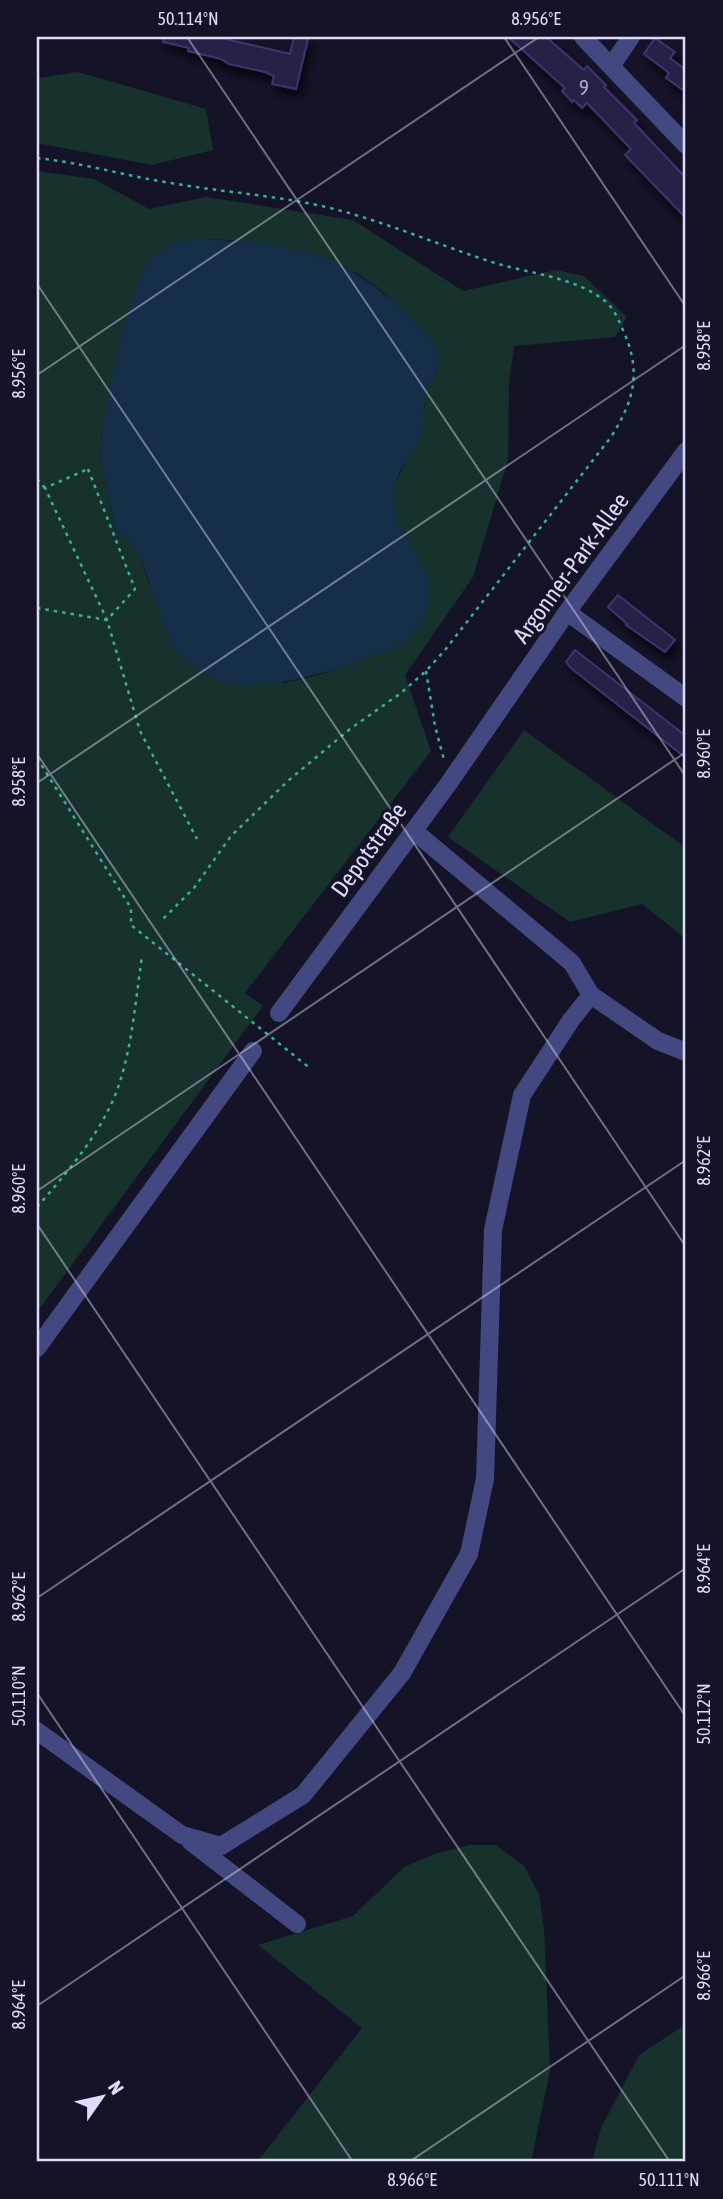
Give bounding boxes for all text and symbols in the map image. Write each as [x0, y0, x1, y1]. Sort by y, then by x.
text: 50.114°N [157, 8, 219, 29]
text: 8.956°E [511, 8, 561, 29]
house number: 9 [579, 75, 589, 99]
text: 8.958°E [693, 321, 714, 371]
text: 8.956°E [8, 349, 29, 399]
street label: Argonner-Park-Allee [507, 488, 634, 648]
text: 8.960°E [693, 729, 714, 779]
text: 8.958°E [8, 757, 29, 807]
street label: Depotstraße [326, 798, 412, 902]
text: 8.962°E [693, 1136, 714, 1186]
text: 8.960°E [8, 1164, 29, 1214]
text: 8.964°E [693, 1544, 714, 1594]
text: 8.962°E [8, 1572, 29, 1622]
text: 50.110°N [8, 1665, 29, 1727]
text: 50.112°N [693, 1683, 714, 1745]
text: 8.966°E [693, 1951, 714, 2001]
text: 8.964°E [8, 1980, 29, 2030]
north arrow [66, 2062, 136, 2132]
text: N [104, 2077, 128, 2098]
text: 8.966°E [387, 2169, 437, 2190]
text: 50.111°N [638, 2169, 700, 2190]

